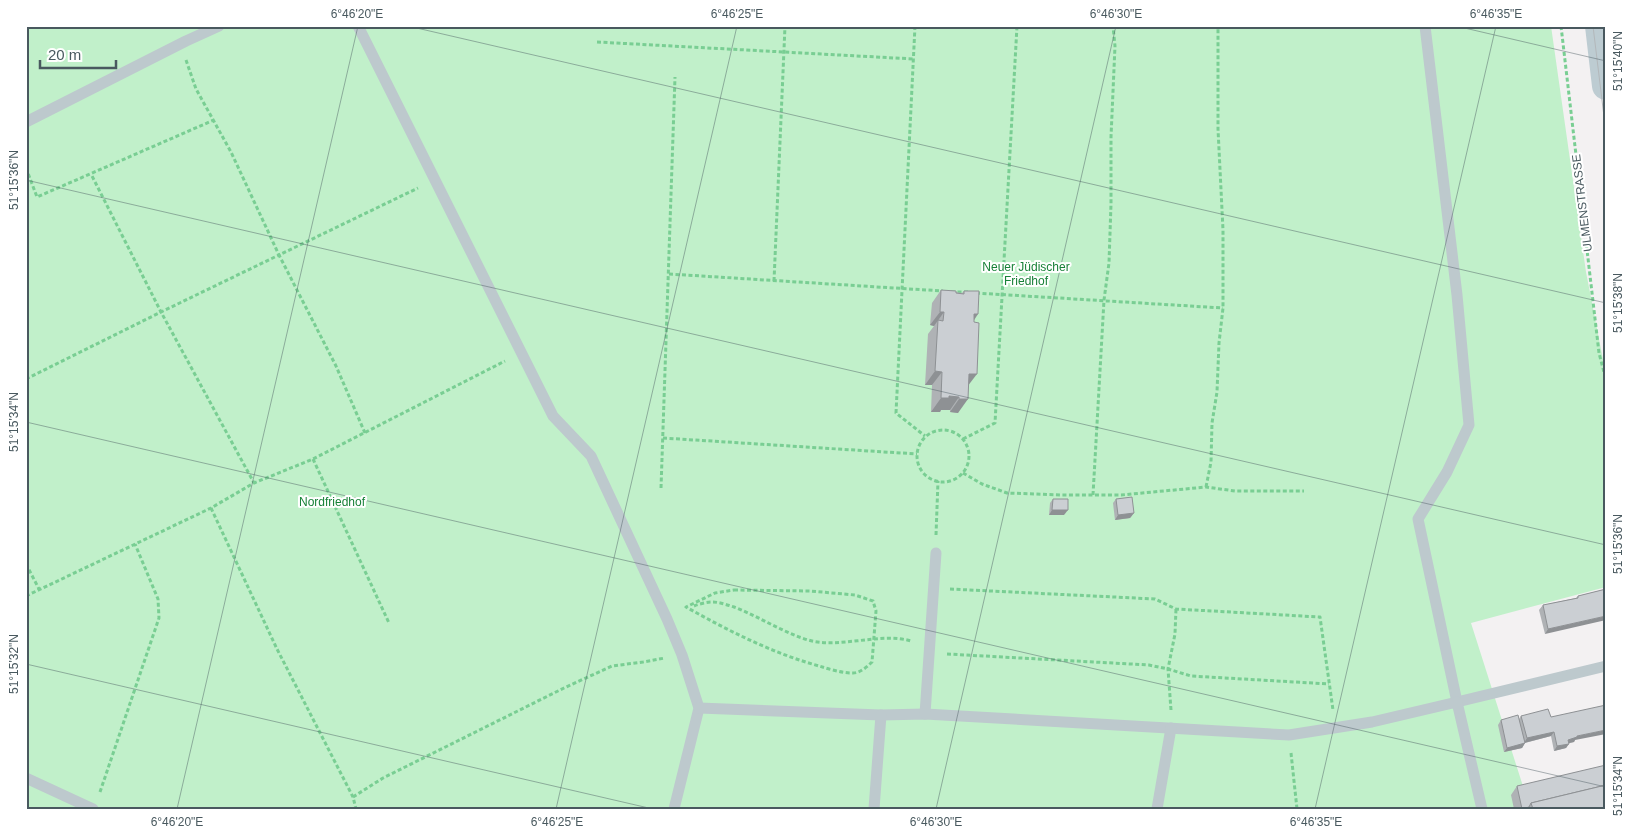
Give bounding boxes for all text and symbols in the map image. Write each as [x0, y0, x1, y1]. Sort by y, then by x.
text: 6°46'20"E [331, 7, 383, 21]
text: 6°46'25"E [711, 7, 763, 21]
text: 6°46'30"E [1090, 7, 1142, 21]
text: 6°46'35"E [1470, 7, 1522, 21]
text: 51°15'40"N [1611, 31, 1625, 91]
scale bar [40, 38, 116, 70]
text: 20 m [48, 46, 81, 63]
text: 51°15'36"N [7, 150, 21, 210]
street label: ULMENSTRASSE [1569, 153, 1595, 253]
park label: Neuer Jüdischer Friedhof [982, 260, 1070, 288]
text: 51°15'38"N [1611, 273, 1625, 333]
text: 51°15'34"N [7, 392, 21, 452]
park label: Nordfriedhof [299, 495, 366, 509]
text: 51°15'36"N [1611, 514, 1625, 574]
text: 51°15'32"N [7, 634, 21, 694]
text: 51°15'34"N [1611, 756, 1625, 816]
text: 6°46'20"E [151, 815, 203, 829]
text: 6°46'25"E [531, 815, 583, 829]
text: 6°46'30"E [910, 815, 962, 829]
text: 6°46'35"E [1290, 815, 1342, 829]

